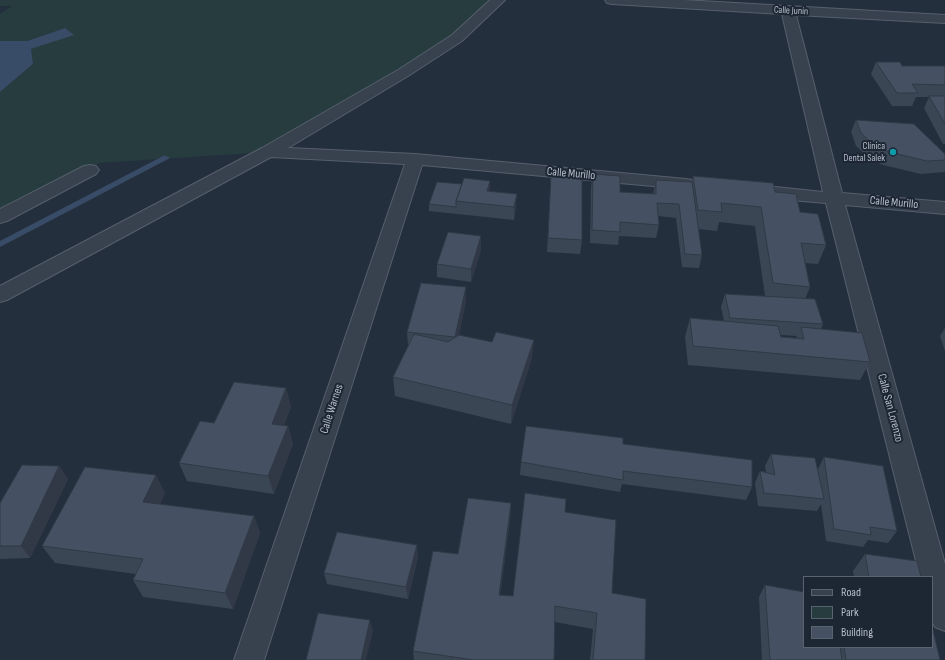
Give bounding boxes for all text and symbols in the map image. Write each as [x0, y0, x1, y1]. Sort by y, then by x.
street label: Calle Junín [773, 4, 809, 18]
place label: Clínica Dental Salek [844, 140, 885, 164]
marker: Clínica Dental Salek [888, 147, 898, 157]
street label: Calle Murillo [546, 165, 596, 183]
street label: Calle Murillo [869, 194, 919, 212]
street label: Calle San Lorenzo [874, 372, 906, 444]
street label: Calle Warnes [317, 382, 347, 436]
legend [803, 576, 933, 648]
text: Road [841, 585, 861, 600]
text: Park [841, 605, 859, 620]
text: Building [841, 625, 873, 640]

